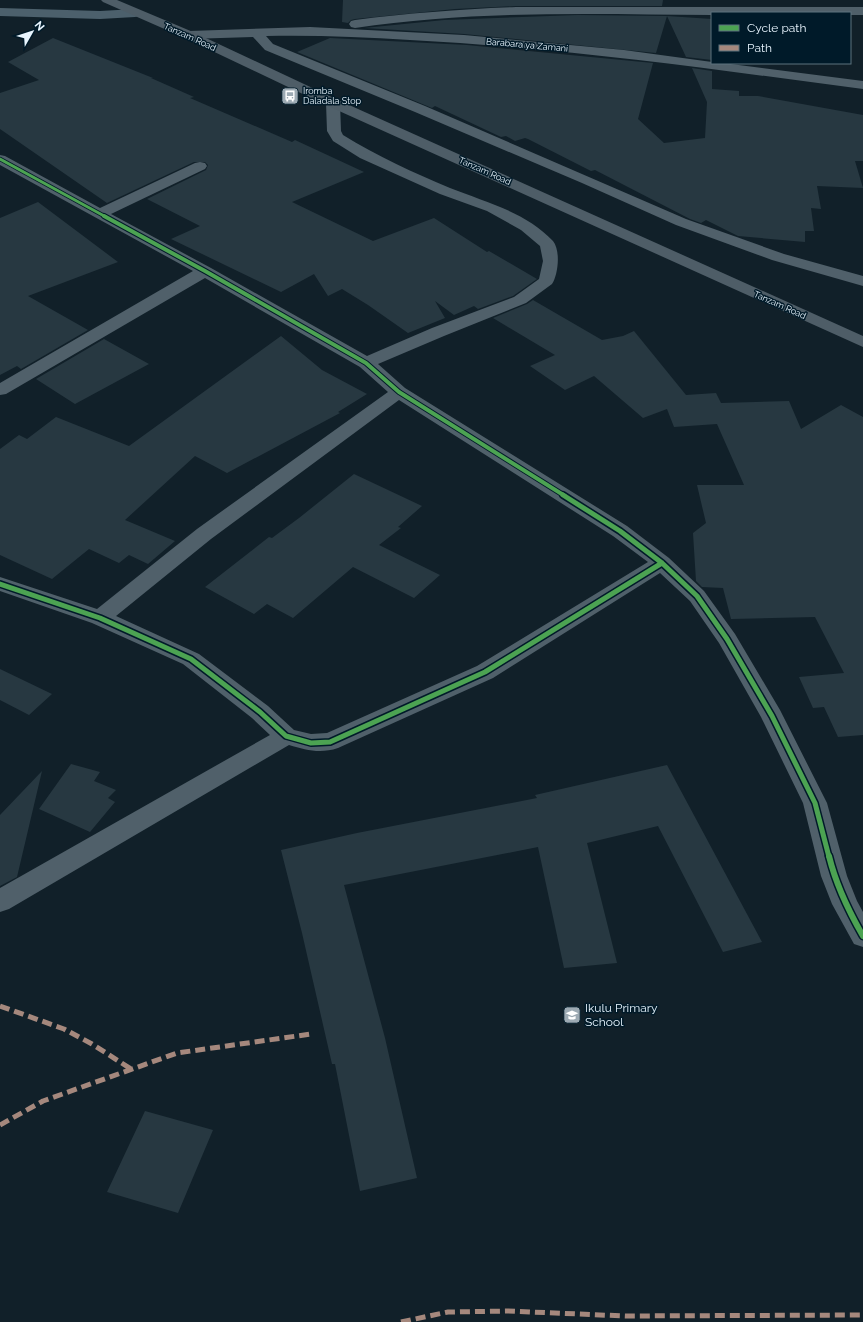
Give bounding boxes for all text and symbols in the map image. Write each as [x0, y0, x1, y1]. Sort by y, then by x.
north arrow [12, 12, 52, 52]
legend [711, 12, 851, 64]
text: N [32, 19, 47, 33]
street label: Tanzam Road [162, 21, 218, 53]
text: Cycle path [747, 21, 806, 35]
street label: Barabara ya Zamani [486, 36, 569, 54]
text: Path [747, 41, 772, 55]
bus stop icon: Iromba Daladala Stop [280, 86, 300, 106]
place label: Iromba Daladala Stop [303, 86, 361, 106]
street label: Tanzam Road [457, 155, 513, 187]
street label: Tanzam Road [752, 289, 808, 321]
place label: Ikulu Primary School [585, 1001, 658, 1029]
school or university icon: Ikulu Primary School [562, 1005, 582, 1025]

